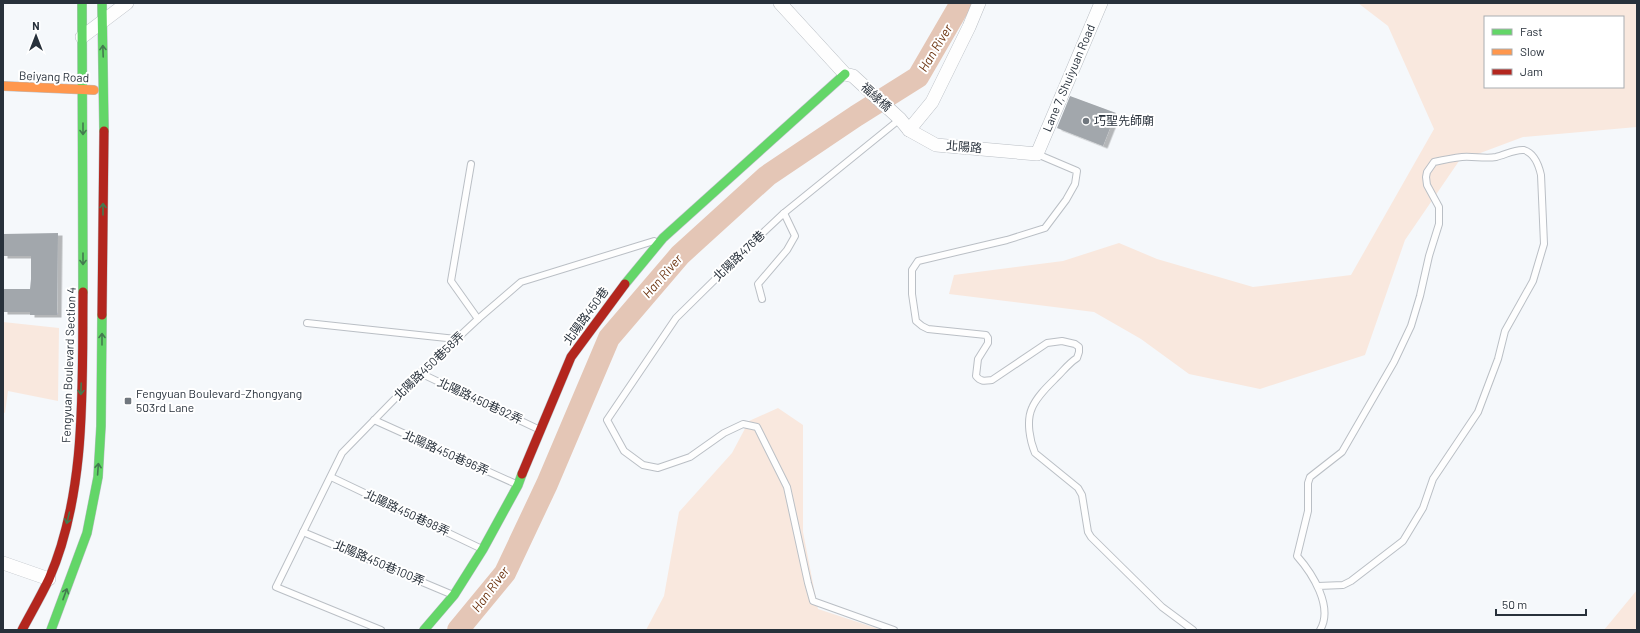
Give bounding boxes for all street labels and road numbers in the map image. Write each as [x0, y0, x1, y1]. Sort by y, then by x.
street label: Lane 7, Shuiyuan Road [1039, 22, 1097, 133]
street label: Beiyang Road [19, 68, 89, 84]
street label: 福緣橋 [859, 79, 895, 114]
street label: 北陽路 [946, 137, 983, 155]
street label: 北陽路476巷 [710, 227, 767, 283]
street label: 北陽路450巷 [560, 284, 611, 347]
street label: Fengyuan Boulevard Section 4 [58, 287, 78, 443]
street label: 北陽路450巷58弄 [390, 328, 466, 402]
street label: 北陽路450巷92弄 [436, 374, 525, 426]
street label: 北陽路450巷96弄 [402, 427, 491, 477]
street label: 北陽路450巷98弄 [363, 486, 452, 538]
street label: 北陽路450巷100弄 [332, 537, 427, 588]

